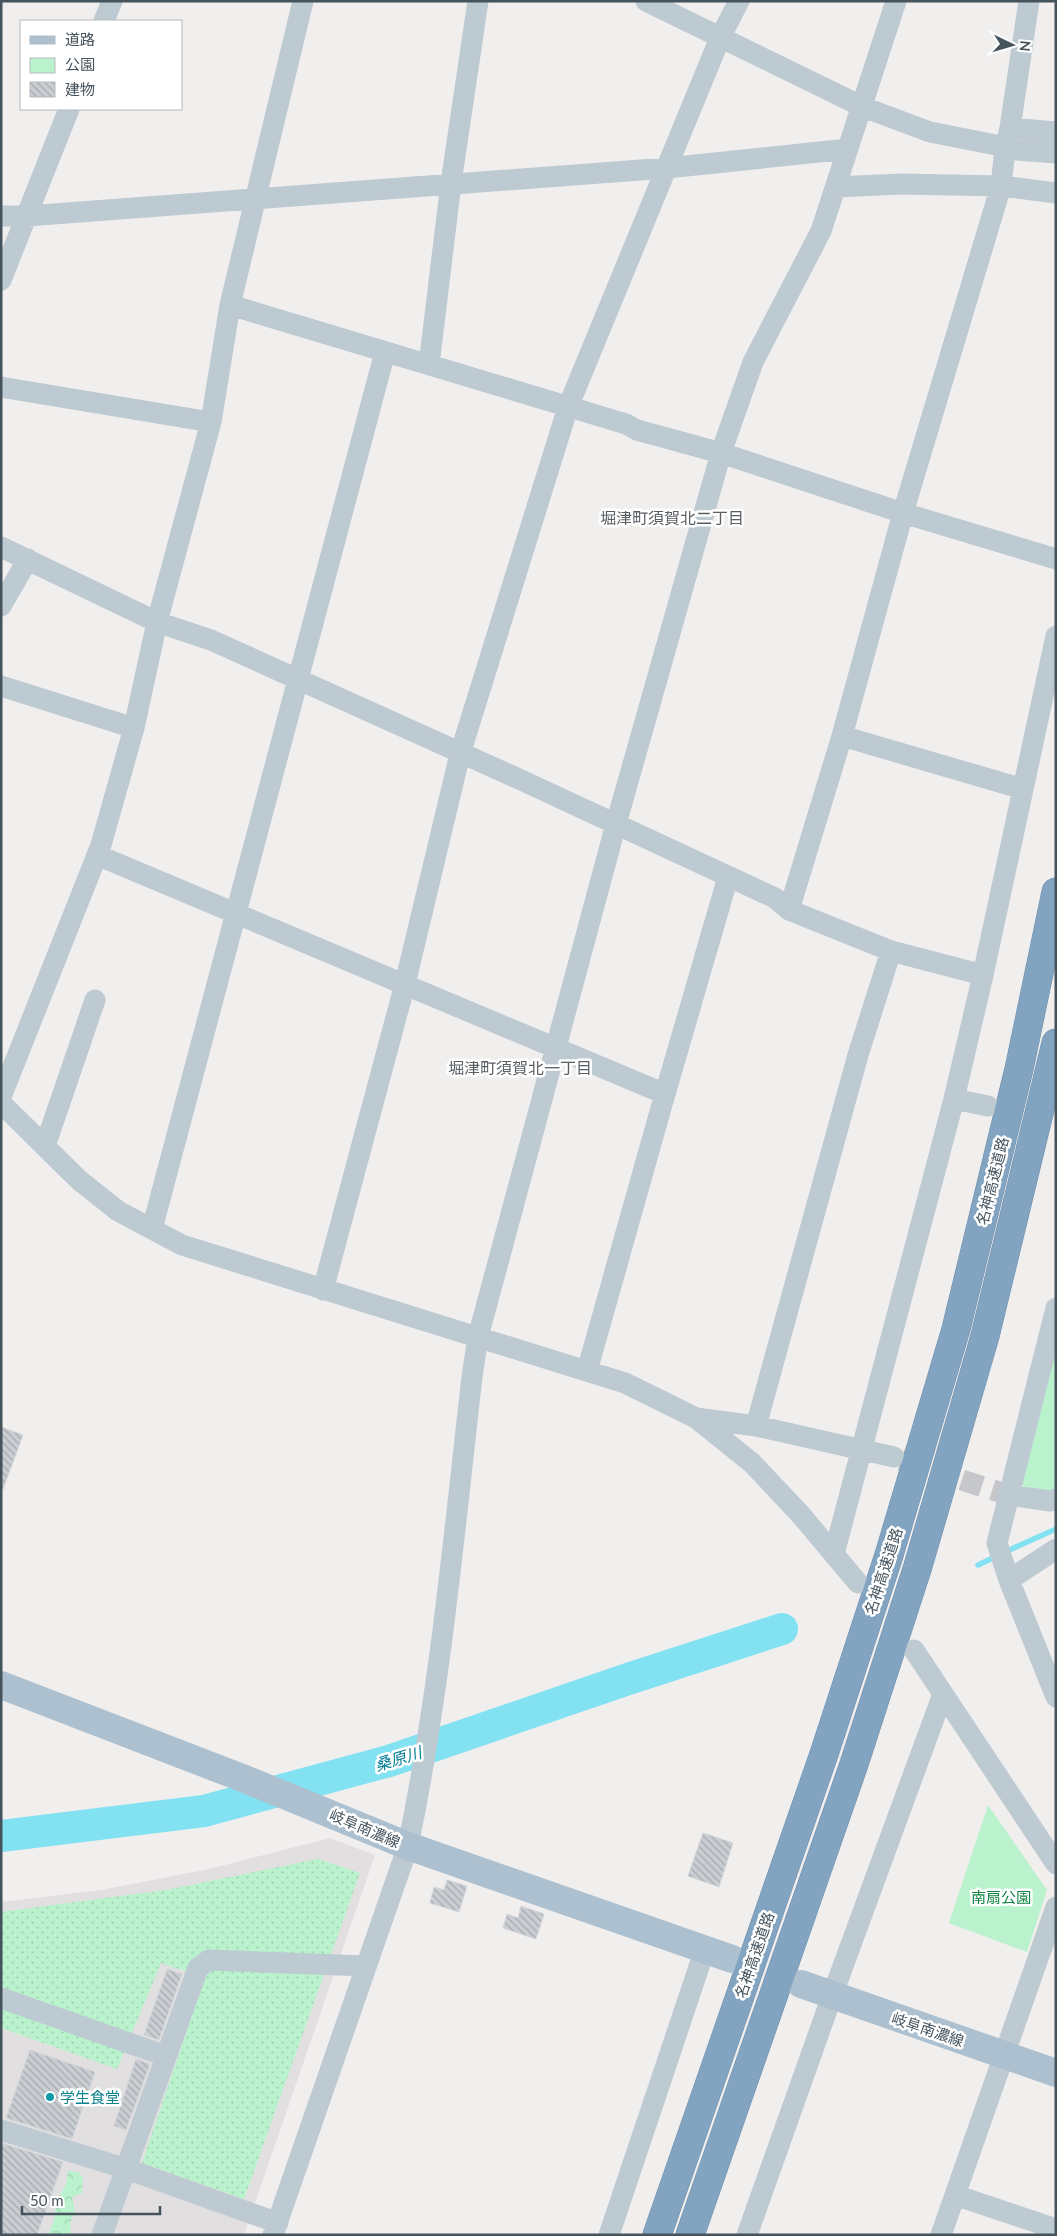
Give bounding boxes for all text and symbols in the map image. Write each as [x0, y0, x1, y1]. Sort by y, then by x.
legend [20, 20, 182, 110]
north arrow [987, 20, 1037, 70]
text: 道路 [65, 30, 95, 48]
text: N [1017, 40, 1034, 52]
text: 公園 [65, 55, 95, 73]
text: 建物 [65, 80, 95, 98]
district label: 堀津町須賀北二丁目 [600, 508, 744, 527]
district label: 堀津町須賀北一丁目 [448, 1058, 592, 1077]
street label: 名神高速道路 [972, 1135, 1012, 1227]
street label: 名神高速道路 [861, 1525, 905, 1617]
water label: 桑原川 [372, 1741, 426, 1774]
street label: 岐阜南濃線 [327, 1805, 403, 1851]
park label: 南扇公園 [971, 1888, 1031, 1906]
street label: 名神高速道路 [731, 1910, 777, 2000]
street label: 岐阜南濃線 [890, 2008, 966, 2050]
place label: 学生食堂 [60, 2088, 120, 2106]
marker: 学生食堂 [44, 2091, 56, 2103]
scale bar [22, 2184, 160, 2216]
text: 50 m [30, 2191, 64, 2209]

